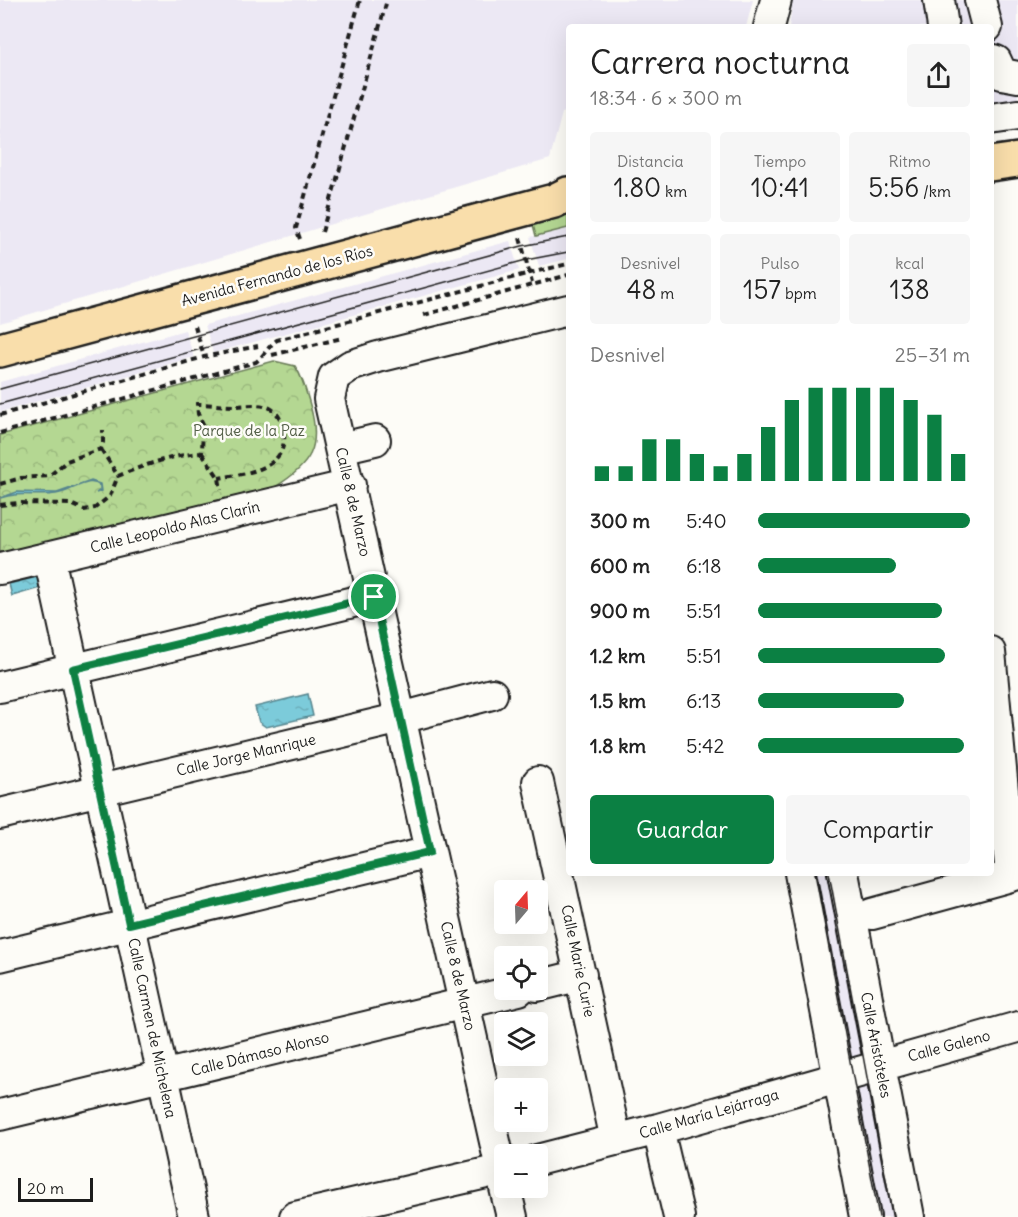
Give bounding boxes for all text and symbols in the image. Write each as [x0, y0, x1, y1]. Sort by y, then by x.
text: Carrera nocturna [590, 41, 850, 83]
button: share [907, 44, 970, 107]
text: 18:34 · 6 × 300 m [590, 85, 742, 110]
text: Distancia [617, 151, 684, 171]
text: Tiempo [754, 151, 806, 171]
text: Ritmo [889, 151, 931, 171]
text: 1.80 [613, 171, 661, 204]
text: 10:41 [751, 171, 809, 204]
text: 5:56 [868, 171, 919, 204]
text: km [661, 181, 687, 201]
text: /km [919, 181, 951, 201]
street label: Avenida Fernando de los Ríos [179, 241, 375, 310]
text: Desnivel [620, 253, 680, 273]
text: Pulso [761, 253, 799, 273]
text: kcal [895, 253, 924, 273]
text: 48 [626, 273, 656, 306]
text: 157 [743, 273, 781, 306]
text: 138 [890, 273, 930, 306]
text: m [656, 283, 674, 303]
text: bpm [781, 283, 817, 303]
text: Desnivel [590, 342, 665, 367]
text: 25–31 m [895, 342, 970, 367]
park label: Parque de la Paz [193, 421, 305, 440]
street label: Calle 8 de Marzo [332, 445, 375, 558]
street label: Calle Leopoldo Alas Clarín [88, 496, 262, 557]
text: 300 m [590, 508, 650, 533]
text: 5:40 [686, 508, 727, 533]
text: 600 m [590, 553, 650, 578]
text: 6:18 [686, 553, 722, 578]
pin [348, 571, 399, 622]
icon: arrive [357, 580, 390, 613]
text: 900 m [590, 598, 650, 623]
text: 5:51 [686, 598, 721, 623]
text: 1.2 km [590, 643, 646, 668]
text: 5:51 [686, 643, 721, 668]
text: 1.5 km [590, 688, 646, 713]
text: 6:13 [686, 688, 721, 713]
street label: Calle Jorge Manrique [174, 729, 317, 780]
text: 1.8 km [590, 733, 646, 758]
text: 5:42 [686, 733, 725, 758]
button: Guardar [590, 795, 774, 864]
button: Compartir [786, 795, 970, 864]
north arrow [494, 880, 548, 934]
map controls [494, 880, 548, 1198]
street label: Calle Marie Curie [557, 903, 600, 1019]
street label: Calle 8 de Marzo [437, 919, 480, 1032]
street label: Calle Carmen de Michelena [124, 936, 181, 1120]
button: locate [494, 946, 548, 1000]
street label: Calle Aristóteles [857, 990, 896, 1100]
button: layers [494, 1012, 548, 1066]
street label: Calle Galeno [906, 1025, 992, 1066]
street label: Calle Dámaso Alonso [189, 1027, 331, 1080]
button: + [494, 1078, 548, 1132]
street label: Calle María Lejárraga [637, 1084, 781, 1143]
button: − [494, 1144, 548, 1198]
scale bar [18, 1175, 93, 1202]
text: 20 m [27, 1178, 64, 1198]

